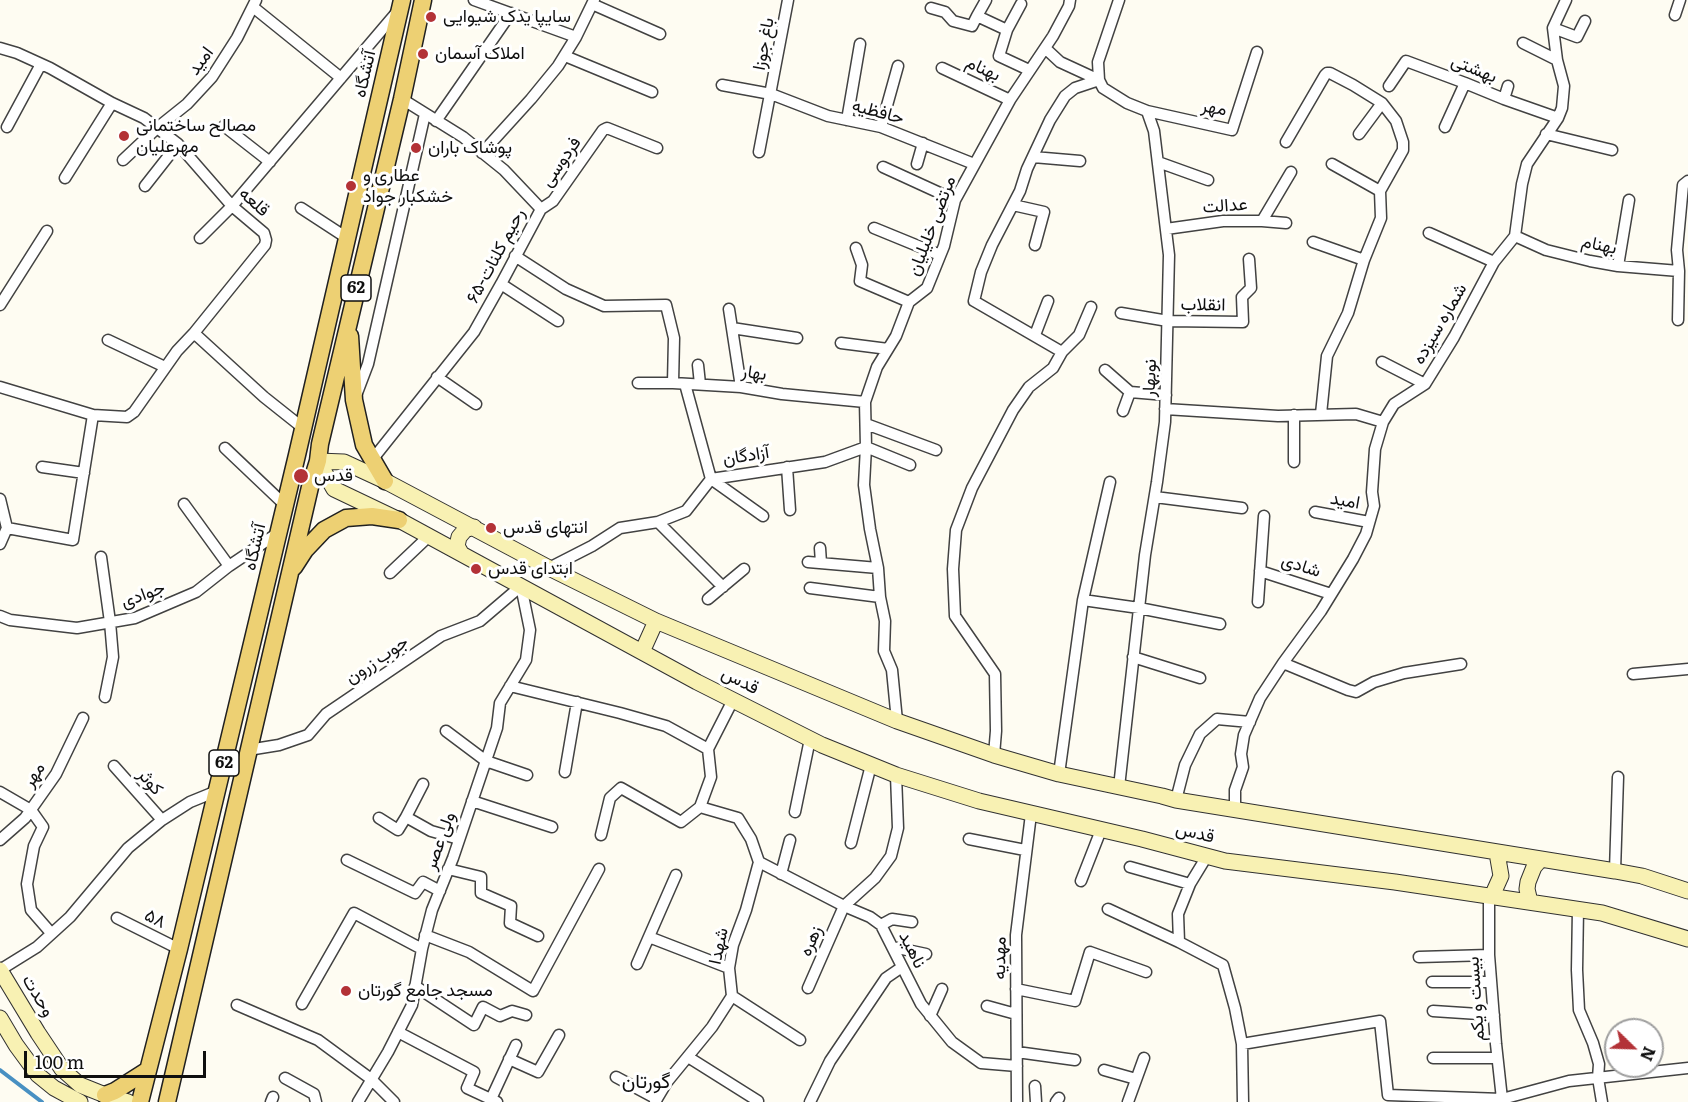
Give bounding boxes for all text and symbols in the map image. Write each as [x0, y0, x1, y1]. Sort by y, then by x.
place label: سایپا یدک شیوایی [443, 6, 571, 28]
marker: سایپا یدک شیوایی [424, 10, 438, 24]
street label: باغ جوزا [749, 16, 779, 72]
street label: امید [183, 43, 219, 79]
place label: املاک آسمان [435, 43, 525, 65]
marker: املاک آسمان [416, 47, 430, 61]
street label: آتشگاه [349, 48, 381, 100]
street label: بهشتی [1448, 50, 1500, 88]
street label: بهنام [962, 52, 1004, 86]
street label: حافظیه [850, 95, 906, 129]
street label: مهر [1200, 95, 1228, 121]
place label: مصالح ساختمانی مهرعلیان [136, 115, 256, 158]
marker: مصالح ساختمانی مهرعلیان [117, 129, 131, 143]
street label: فردوسی [536, 133, 586, 191]
place label: پوشاک باران [428, 137, 512, 159]
marker: پوشاک باران [409, 141, 423, 155]
place label: عطاری و خشکبار جواد [363, 165, 453, 207]
street label: مرتضی خلیلیان [903, 173, 961, 279]
marker: عطاری و خشکبار جواد [344, 179, 358, 193]
street label: قلعه [234, 183, 274, 221]
street label: عدالت [1202, 194, 1248, 218]
street label: ۶۵-رحیم کلنات [462, 205, 530, 307]
street label: بهنام [1579, 231, 1619, 259]
road number: 62 [341, 275, 371, 301]
street label: شماره سیزده [1408, 280, 1472, 368]
street label: انقلاب [1180, 294, 1226, 316]
street label: نوبهار [1139, 358, 1161, 398]
street label: بهار [740, 361, 768, 385]
street label: آزادگان [721, 442, 771, 470]
place label: قدس [314, 465, 353, 487]
marker: قدس [292, 467, 310, 485]
street label: امید [1328, 488, 1362, 514]
place label: انتهای قدس [503, 517, 588, 539]
street label: آتشگاه [239, 521, 271, 573]
marker: انتهای قدس [484, 521, 498, 535]
street label: شادی [1279, 550, 1323, 582]
place label: ابتدای قدس [488, 558, 573, 580]
marker: ابتدای قدس [469, 562, 483, 576]
street label: جوادی [118, 577, 168, 613]
street label: جوب زرون [341, 631, 413, 689]
street label: قدس [718, 663, 762, 699]
road number: 62 [209, 750, 239, 776]
street label: مهر [18, 758, 50, 792]
street label: کوثر [133, 764, 167, 800]
street label: ولی عصر [420, 809, 460, 873]
street label: قدس [1173, 818, 1217, 848]
street label: ۵۸ [141, 905, 169, 933]
street label: زهره [795, 922, 827, 960]
street label: شهدا [705, 926, 733, 966]
street label: ناهید [894, 928, 930, 972]
street label: مهدیه [989, 936, 1011, 980]
street label: بیست و یکم [1462, 956, 1490, 1042]
street label: وحدت [17, 971, 59, 1021]
place label: مسجد جامع گورتان [358, 980, 493, 1002]
marker: مسجد جامع گورتان [339, 984, 353, 998]
north arrow [1604, 1018, 1664, 1078]
scale bar [27, 1039, 208, 1077]
text: N [1635, 1043, 1662, 1065]
text: 100 m [35, 1048, 84, 1075]
district label: گورتان [622, 1070, 670, 1094]

